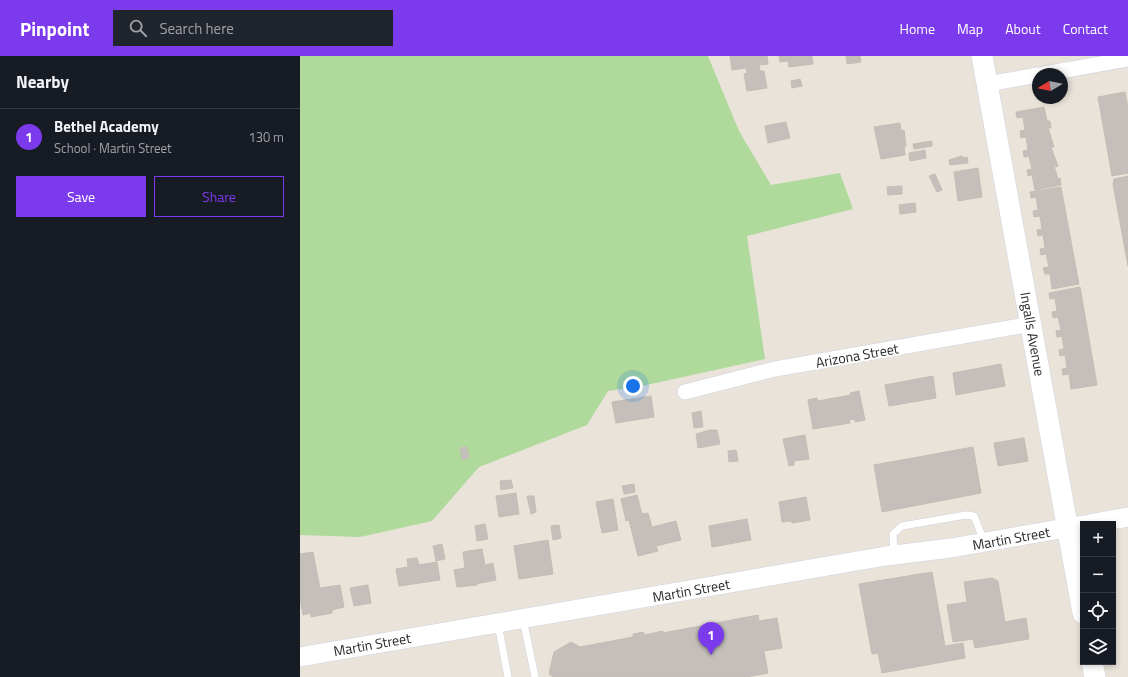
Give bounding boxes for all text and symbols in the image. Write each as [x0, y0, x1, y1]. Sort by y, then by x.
search box [113, 10, 393, 46]
text: Pinpoint [20, 14, 89, 43]
icon: search [127, 17, 149, 39]
text: Search here [159, 17, 234, 40]
text: Home [900, 18, 935, 39]
text: Map [957, 18, 983, 39]
text: About [1005, 18, 1041, 39]
text: Contact [1063, 18, 1108, 39]
north arrow [1032, 68, 1068, 104]
text: Nearby [16, 69, 69, 95]
text: Bethel Academy [54, 115, 159, 138]
text: 1 [25, 127, 33, 147]
text: 130 m [248, 127, 284, 147]
text: School · Martin Street [54, 138, 172, 158]
button: Save [16, 176, 146, 217]
button: Share [154, 176, 284, 217]
street label: Ingalls Avenue [1015, 290, 1051, 378]
street label: Arizona Street [814, 337, 900, 373]
your location [623, 376, 643, 396]
street label: Martin Street [971, 521, 1051, 555]
map controls [1080, 521, 1116, 665]
button: + [1080, 521, 1116, 557]
button: − [1080, 557, 1116, 593]
street label: Martin Street [651, 573, 731, 607]
button: locate [1080, 593, 1116, 629]
pin: 1 [698, 622, 724, 655]
street label: Martin Street [332, 627, 412, 661]
button: layers [1080, 629, 1116, 665]

